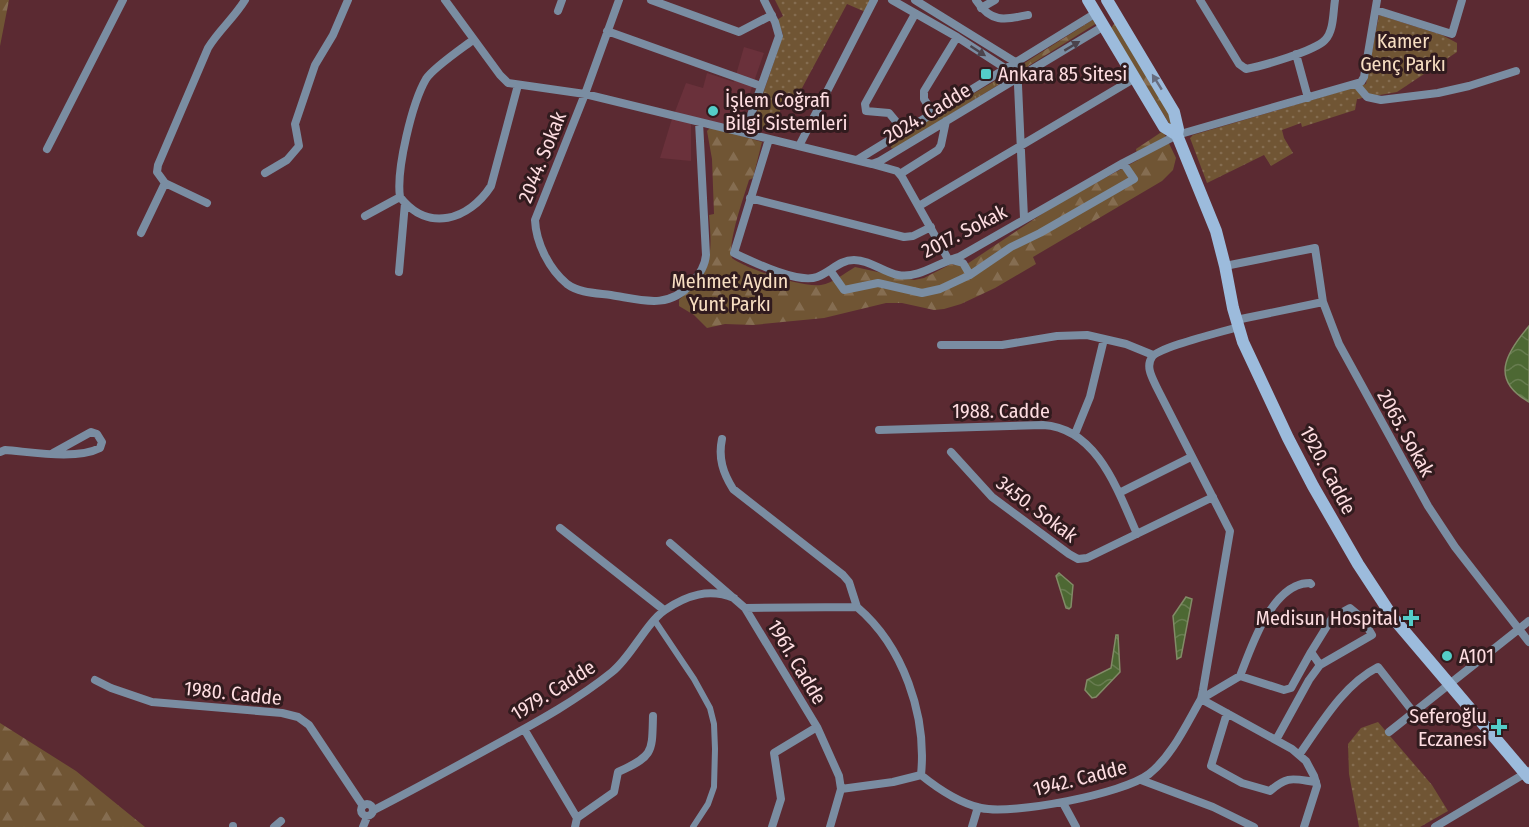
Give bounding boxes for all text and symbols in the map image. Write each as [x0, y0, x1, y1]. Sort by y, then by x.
park label: Kamer Genç Parkı [1360, 29, 1446, 76]
one-way arrow [1064, 40, 1080, 51]
one-way arrow [970, 45, 987, 56]
place label: Ankara 85 Sitesi [998, 62, 1127, 86]
marker: Ankara 85 Sitesi [979, 67, 993, 81]
one-way arrow [1152, 74, 1163, 90]
street label: 2024. Cadde [879, 78, 975, 148]
place label: İşlem Coğrafi Bilgi Sistemleri [725, 88, 847, 135]
marker: İşlem Coğrafi Bilgi Sistemleri [706, 104, 720, 118]
street label: 2044. Sokak [513, 107, 571, 206]
street label: 2017. Sokak [917, 199, 1011, 263]
park label: Mehmet Aydın Yunt Parkı [672, 269, 788, 316]
street label: 2065. Sokak [1372, 385, 1440, 481]
street label: 1988. Cadde [952, 399, 1050, 423]
street label: 1920. Cadde [1295, 422, 1361, 518]
street label: 3450. Sokak [992, 471, 1083, 548]
place label: Medisun Hospital [1256, 606, 1398, 630]
marker: Medisun Hospital [1402, 609, 1420, 627]
street label: 1961. Cadde [762, 615, 832, 709]
place label: A101 [1459, 644, 1494, 668]
marker: A101 [1440, 649, 1454, 663]
street label: 1979. Cadde [506, 655, 600, 725]
street label: 1980. Cadde [183, 676, 283, 710]
place label: Seferoğlu Eczanesi [1409, 704, 1487, 751]
marker: Seferoğlu Eczanesi [1492, 720, 1506, 734]
street label: 1942. Cadde [1031, 755, 1129, 801]

